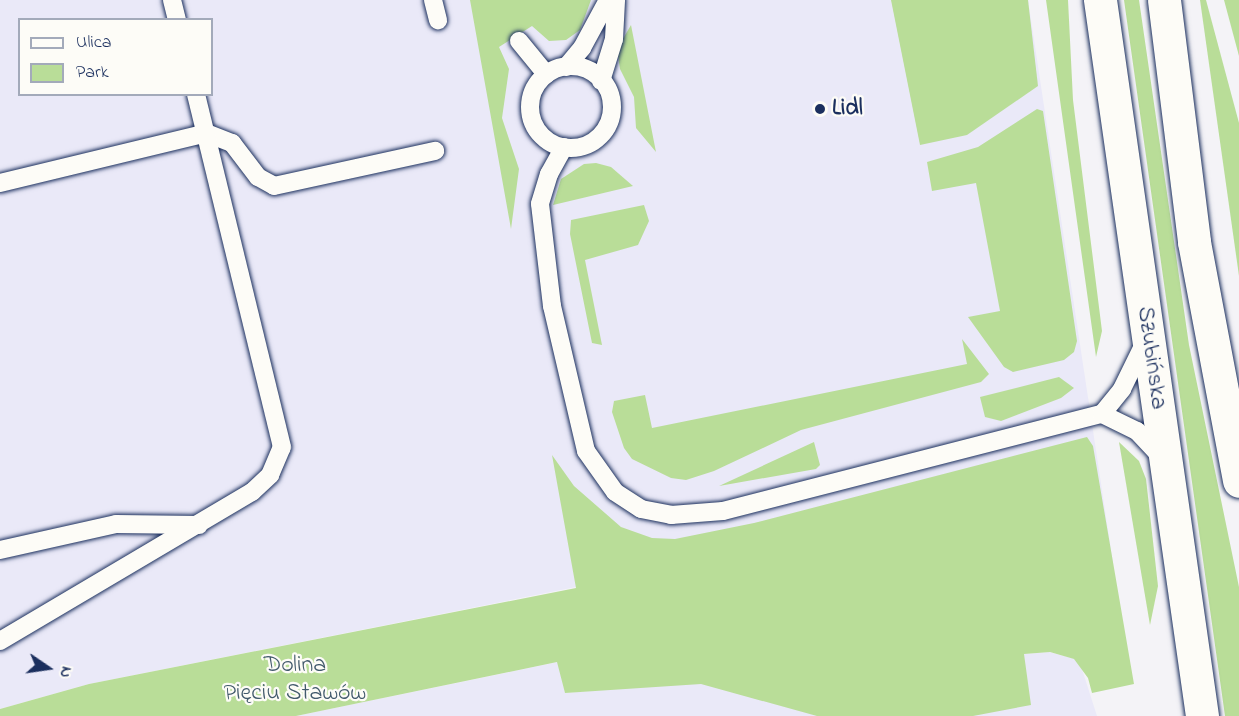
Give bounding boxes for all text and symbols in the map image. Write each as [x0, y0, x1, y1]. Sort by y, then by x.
legend [18, 18, 213, 96]
text: Ulica [76, 30, 111, 56]
text: Park [76, 60, 109, 86]
place label: Lidl [832, 95, 863, 123]
marker: Lidl [813, 102, 827, 116]
street label: Szubińska [1130, 305, 1172, 411]
north arrow [18, 638, 78, 698]
park label: Dolina Pięciu Stawów [224, 652, 366, 708]
text: N [53, 664, 78, 680]

